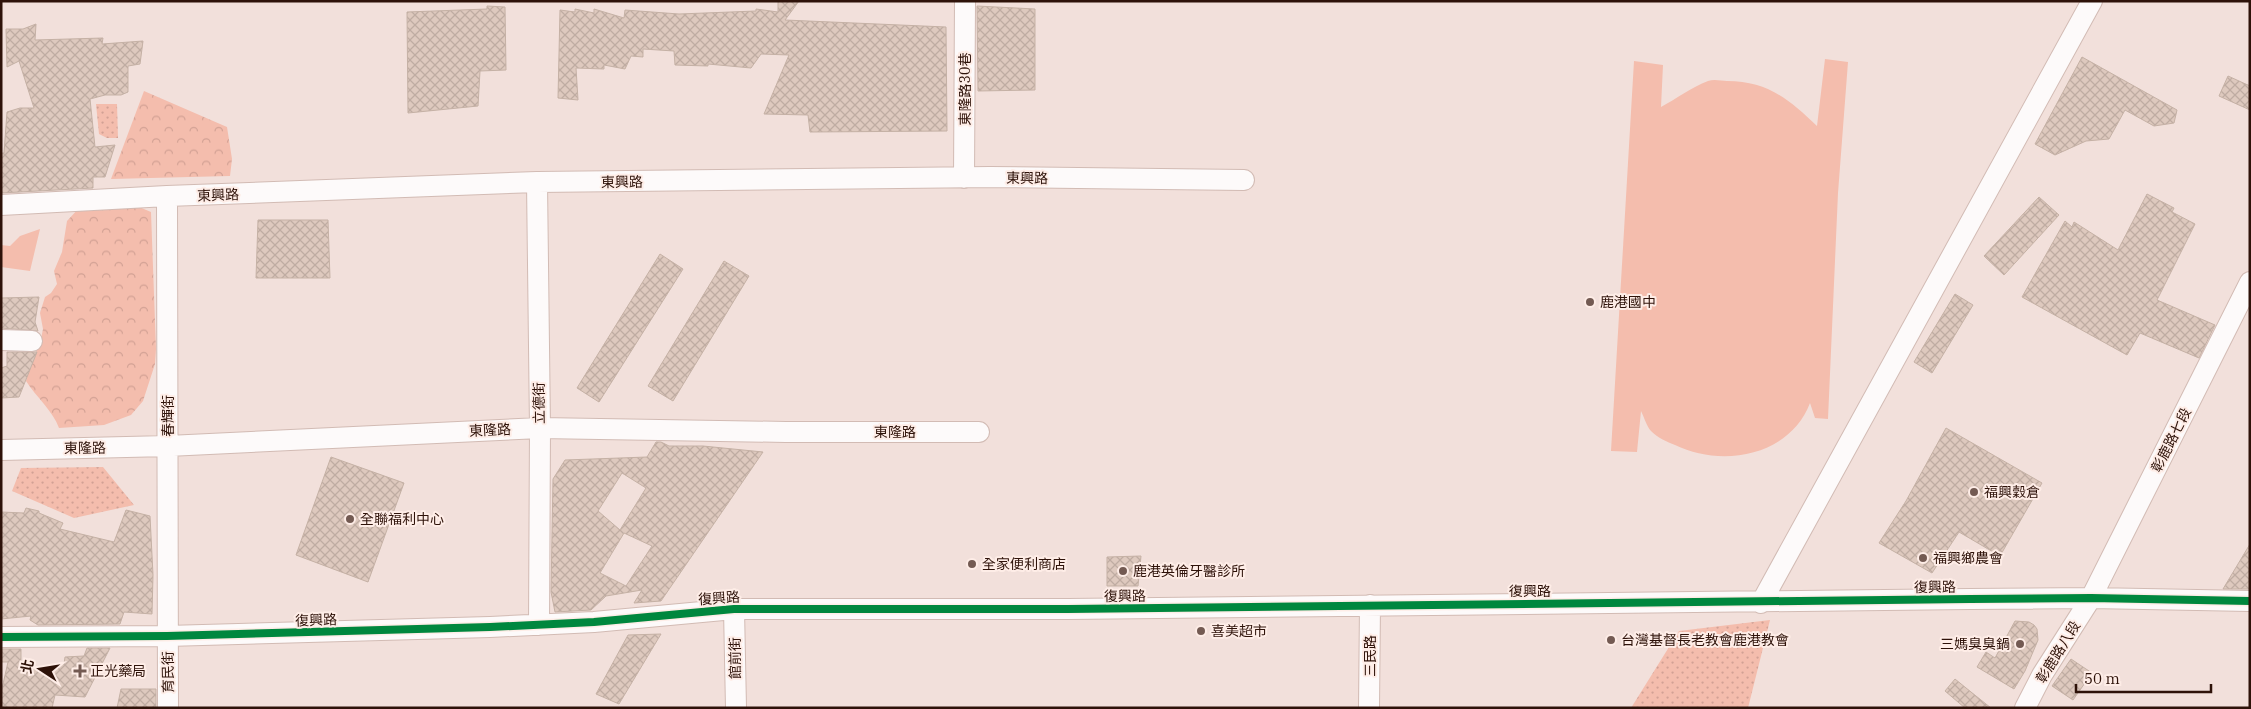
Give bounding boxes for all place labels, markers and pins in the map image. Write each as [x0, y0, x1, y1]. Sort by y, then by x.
place label: 鹿港國中 [1600, 293, 1656, 311]
marker: 鹿港國中 [1584, 296, 1596, 308]
place label: 福興穀倉 [1984, 483, 2040, 501]
marker: 福興穀倉 [1968, 486, 1980, 498]
place label: 全聯福利中心 [360, 510, 444, 528]
marker: 全聯福利中心 [344, 513, 356, 525]
place label: 福興鄉農會 [1933, 549, 2003, 567]
marker: 福興鄉農會 [1917, 552, 1929, 564]
place label: 全家便利商店 [982, 555, 1066, 573]
marker: 全家便利商店 [966, 558, 978, 570]
place label: 鹿港英倫牙醫診所 [1133, 562, 1245, 580]
marker: 鹿港英倫牙醫診所 [1117, 565, 1129, 577]
place label: 喜美超市 [1211, 622, 1267, 640]
marker: 喜美超市 [1195, 625, 1207, 637]
place label: 台灣基督長老教會鹿港教會 [1621, 631, 1789, 649]
marker: 台灣基督長老教會鹿港教會 [1605, 634, 1617, 646]
place label: 三媽臭臭鍋 [1940, 635, 2010, 653]
marker: 三媽臭臭鍋 [2014, 638, 2026, 650]
place label: 正光藥局 [90, 662, 146, 680]
marker: 正光藥局 [74, 665, 86, 677]

